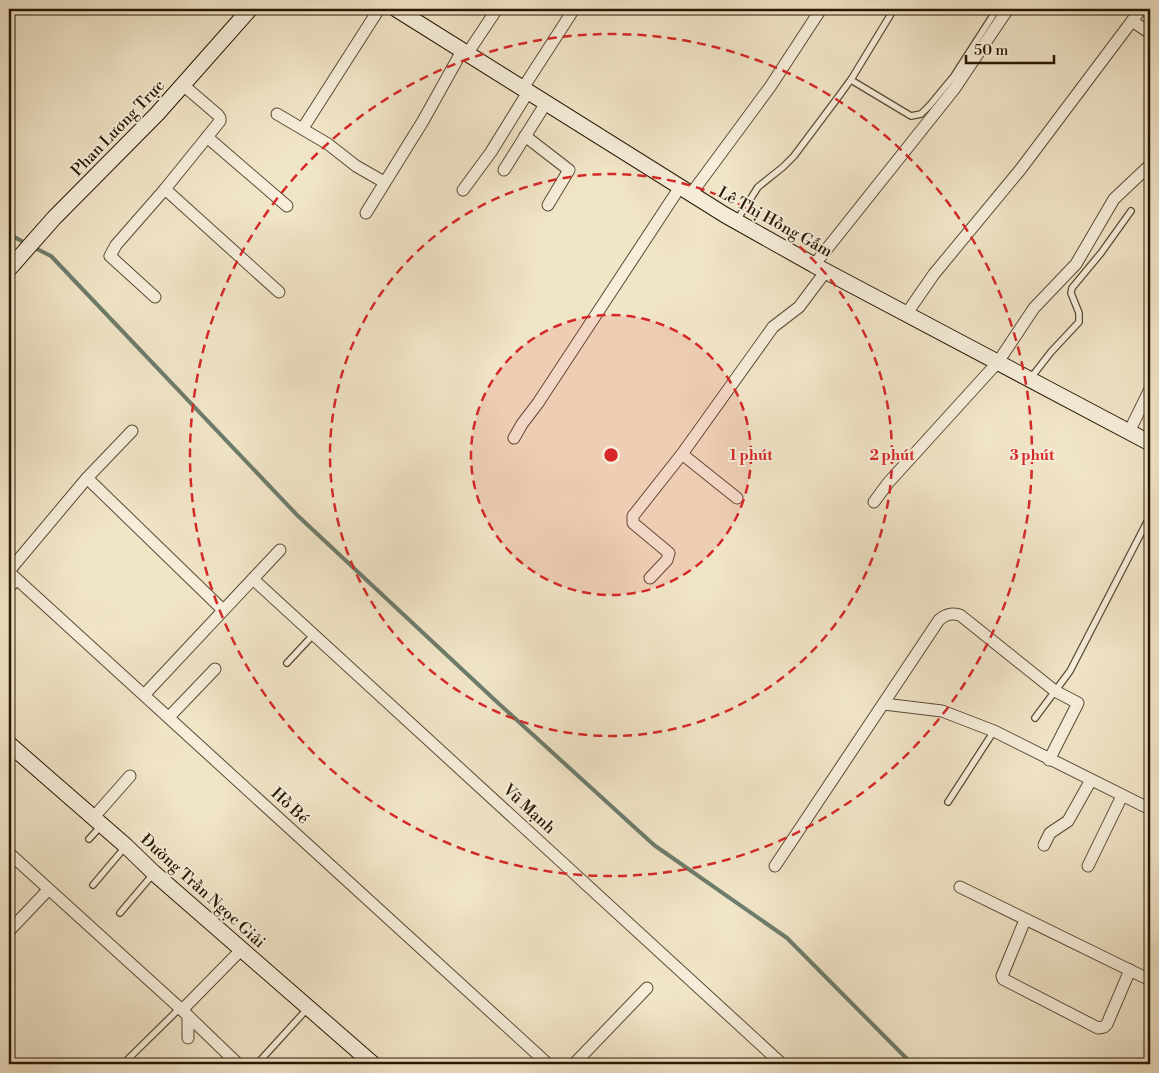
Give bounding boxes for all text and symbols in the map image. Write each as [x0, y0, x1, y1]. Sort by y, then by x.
scale bar [966, 32, 1054, 64]
text: 50 m [974, 41, 1008, 60]
street label: Phan Lương Trực [67, 76, 169, 180]
street label: Lê Thị Hồng Gấm [714, 182, 836, 262]
centre of rings [602, 446, 620, 464]
text: 1 phút [730, 446, 773, 465]
text: 2 phút [869, 446, 915, 465]
text: 3 phút [1010, 446, 1055, 465]
street label: Vũ Mạnh [498, 779, 560, 839]
street label: Hồ Bé [267, 784, 313, 828]
street label: Đường Trần Ngọc Giải [136, 830, 270, 952]

